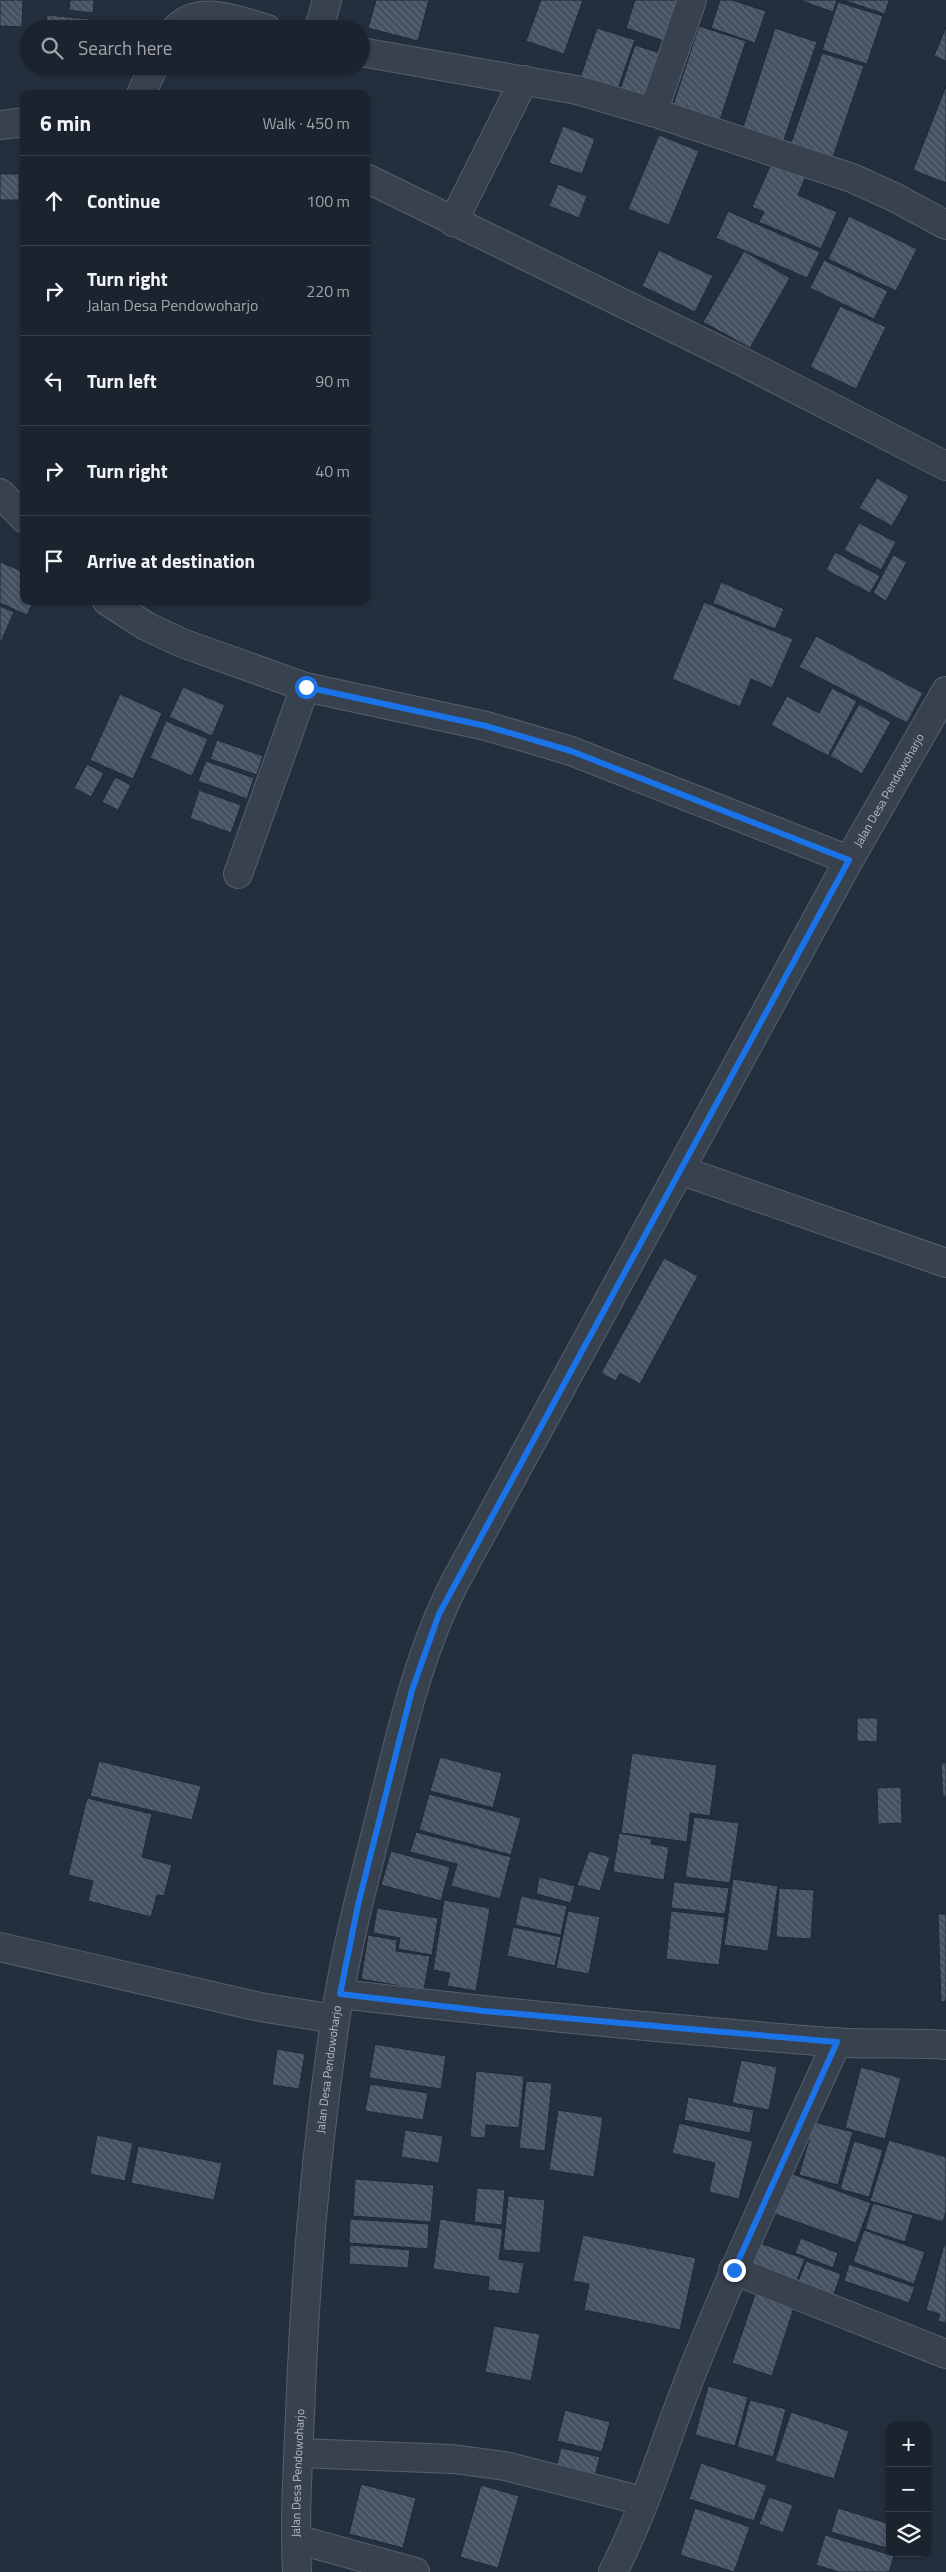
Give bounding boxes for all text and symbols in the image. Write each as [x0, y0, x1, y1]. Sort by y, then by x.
search box [20, 20, 370, 75]
text: Search here [78, 33, 172, 62]
icon: search [38, 34, 66, 62]
text: 6 min [40, 107, 91, 139]
text: Walk · 450 m [262, 111, 350, 135]
text: Continue [87, 186, 160, 215]
icon: ahead [40, 187, 68, 215]
text: 100 m [306, 189, 350, 213]
text: Turn right [87, 264, 168, 293]
icon: right [40, 277, 68, 305]
text: 220 m [306, 279, 350, 303]
text: Jalan Desa Pendowoharjo [87, 293, 258, 317]
text: Turn left [87, 366, 157, 395]
icon: left [40, 367, 68, 395]
text: 90 m [315, 369, 350, 393]
text: Turn right [87, 456, 168, 485]
icon: right [40, 457, 68, 485]
text: 40 m [315, 459, 350, 483]
text: Arrive at destination [87, 546, 255, 575]
icon: arrive [40, 547, 68, 575]
route start [295, 676, 318, 699]
street label: Jalan Desa Pendowoharjo [848, 729, 929, 851]
street label: Jalan Desa Pendowoharjo [310, 2004, 346, 2134]
route end [723, 2259, 746, 2282]
street label: Jalan Desa Pendowoharjo [286, 2408, 309, 2537]
map controls [886, 2422, 931, 2557]
button: + [886, 2422, 931, 2467]
button: − [886, 2467, 931, 2512]
button: layers [886, 2512, 931, 2557]

